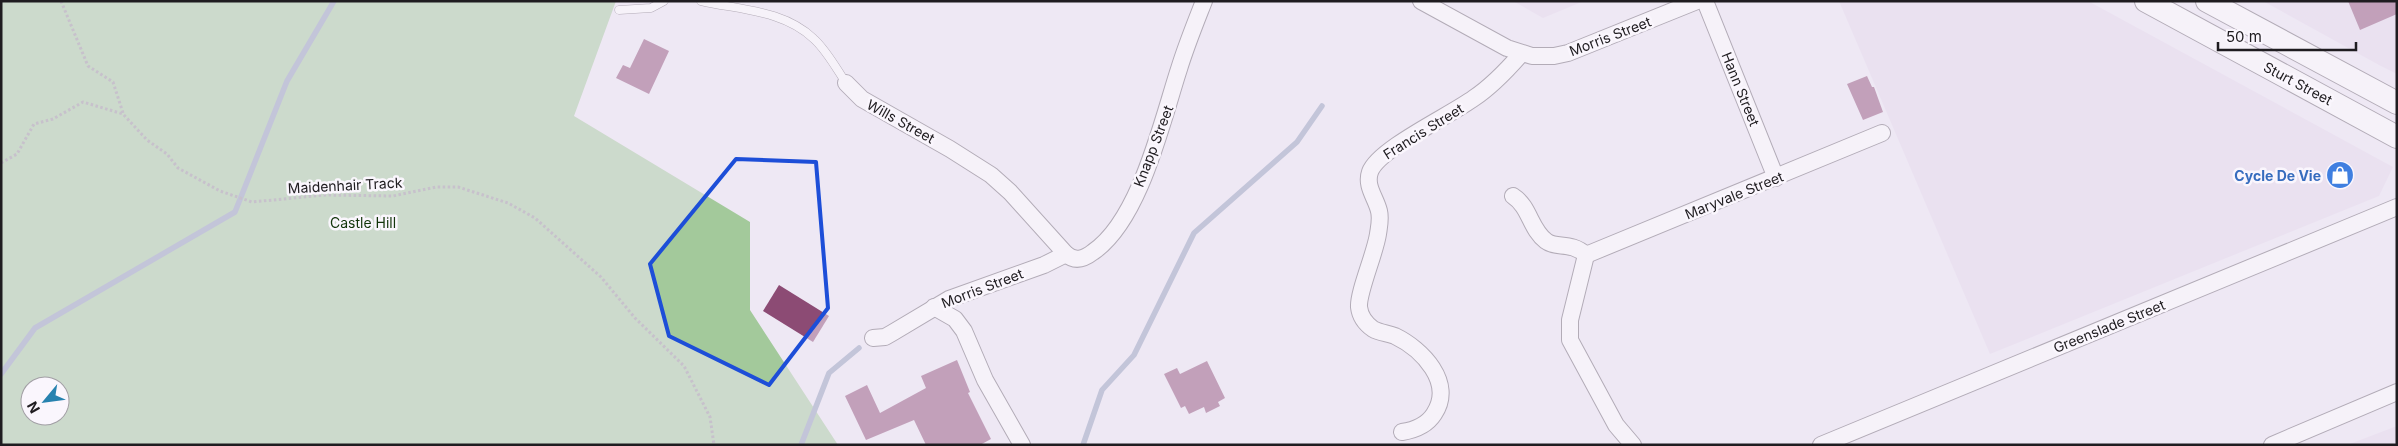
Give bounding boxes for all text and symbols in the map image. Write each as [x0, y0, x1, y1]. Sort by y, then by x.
street label: Morris Street [1567, 12, 1654, 59]
scale bar [2218, 20, 2356, 52]
text: 50 m [2226, 27, 2262, 46]
street label: Hann Street [1718, 50, 1764, 129]
street label: Sturt Street [2261, 58, 2336, 108]
street label: Wills Street [864, 95, 938, 147]
street label: Francis Street [1380, 99, 1467, 162]
street label: Knapp Street [1130, 102, 1177, 189]
shop icon: Cycle De Vie [2325, 160, 2355, 190]
street label: Maryvale Street [1682, 167, 1786, 222]
place label: Cycle De Vie [2234, 167, 2321, 184]
street label: Maidenhair Track [287, 173, 403, 196]
park label: Castle Hill [330, 214, 396, 231]
street label: Morris Street [939, 264, 1026, 311]
street label: Greenslade Street [2051, 296, 2168, 356]
north arrow [20, 376, 70, 426]
text: N [23, 399, 43, 416]

